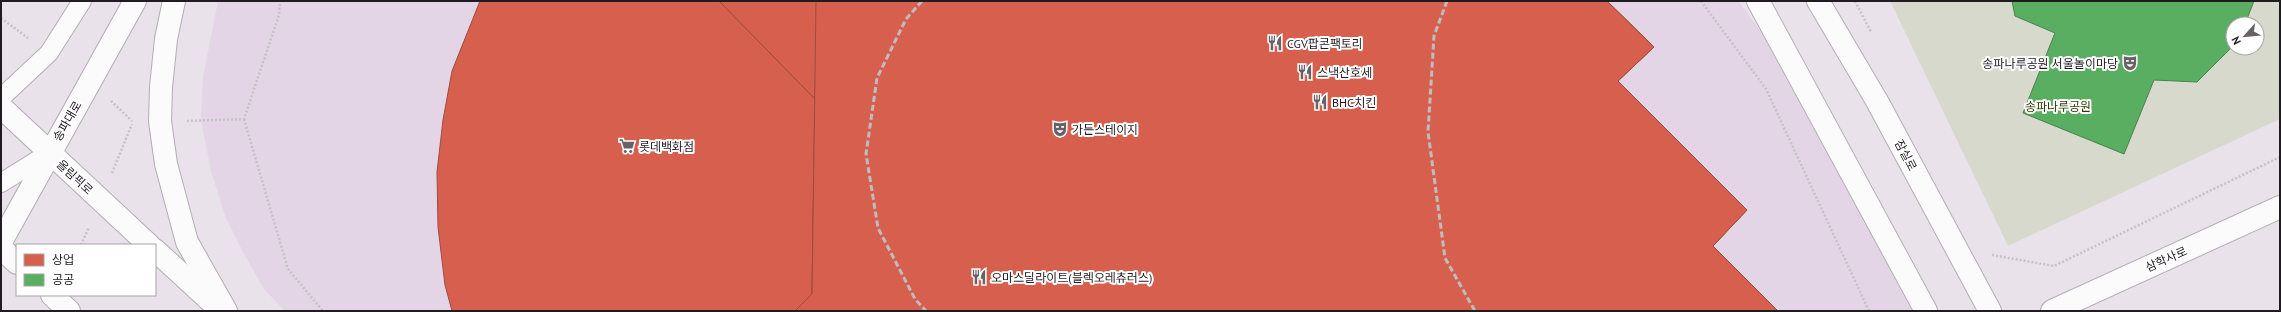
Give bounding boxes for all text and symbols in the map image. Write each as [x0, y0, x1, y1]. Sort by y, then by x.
north arrow [2225, 16, 2265, 56]
restaurant icon: CGV팝콘팩토리 [1266, 34, 1284, 52]
text: N [2228, 34, 2244, 47]
place label: CGV팝콘팩토리 [1287, 36, 1363, 51]
theatre icon: 송파나루공원 서울놀이마당 [2121, 54, 2139, 72]
place label: 송파나루공원 서울놀이마당 [1982, 56, 2118, 71]
restaurant icon: 스낵산호세 [1296, 63, 1314, 81]
place label: 스낵산호세 [1317, 65, 1372, 80]
restaurant icon: BHC치킨 [1311, 93, 1329, 111]
place label: BHC치킨 [1332, 95, 1376, 110]
street label: 송파대로 [49, 98, 85, 144]
park label: 송파나루공원 [2025, 99, 2091, 114]
theatre icon: 가든스테이지 [1051, 120, 1069, 138]
place label: 가든스테이지 [1072, 122, 1138, 137]
supermarket icon: 롯데백화점 [618, 137, 636, 155]
street label: 잠실로 [1892, 137, 1920, 173]
place label: 롯데백화점 [639, 139, 694, 154]
street label: 올림픽로 [54, 156, 96, 198]
street label: 삼학사로 [2143, 243, 2189, 275]
legend [16, 244, 156, 296]
text: 상업 [52, 252, 74, 267]
restaurant icon: 오마스딜라이트(블렉오레츄러스) [970, 268, 988, 286]
place label: 오마스딜라이트(블렉오레츄러스) [991, 270, 1152, 285]
text: 공공 [52, 272, 74, 287]

